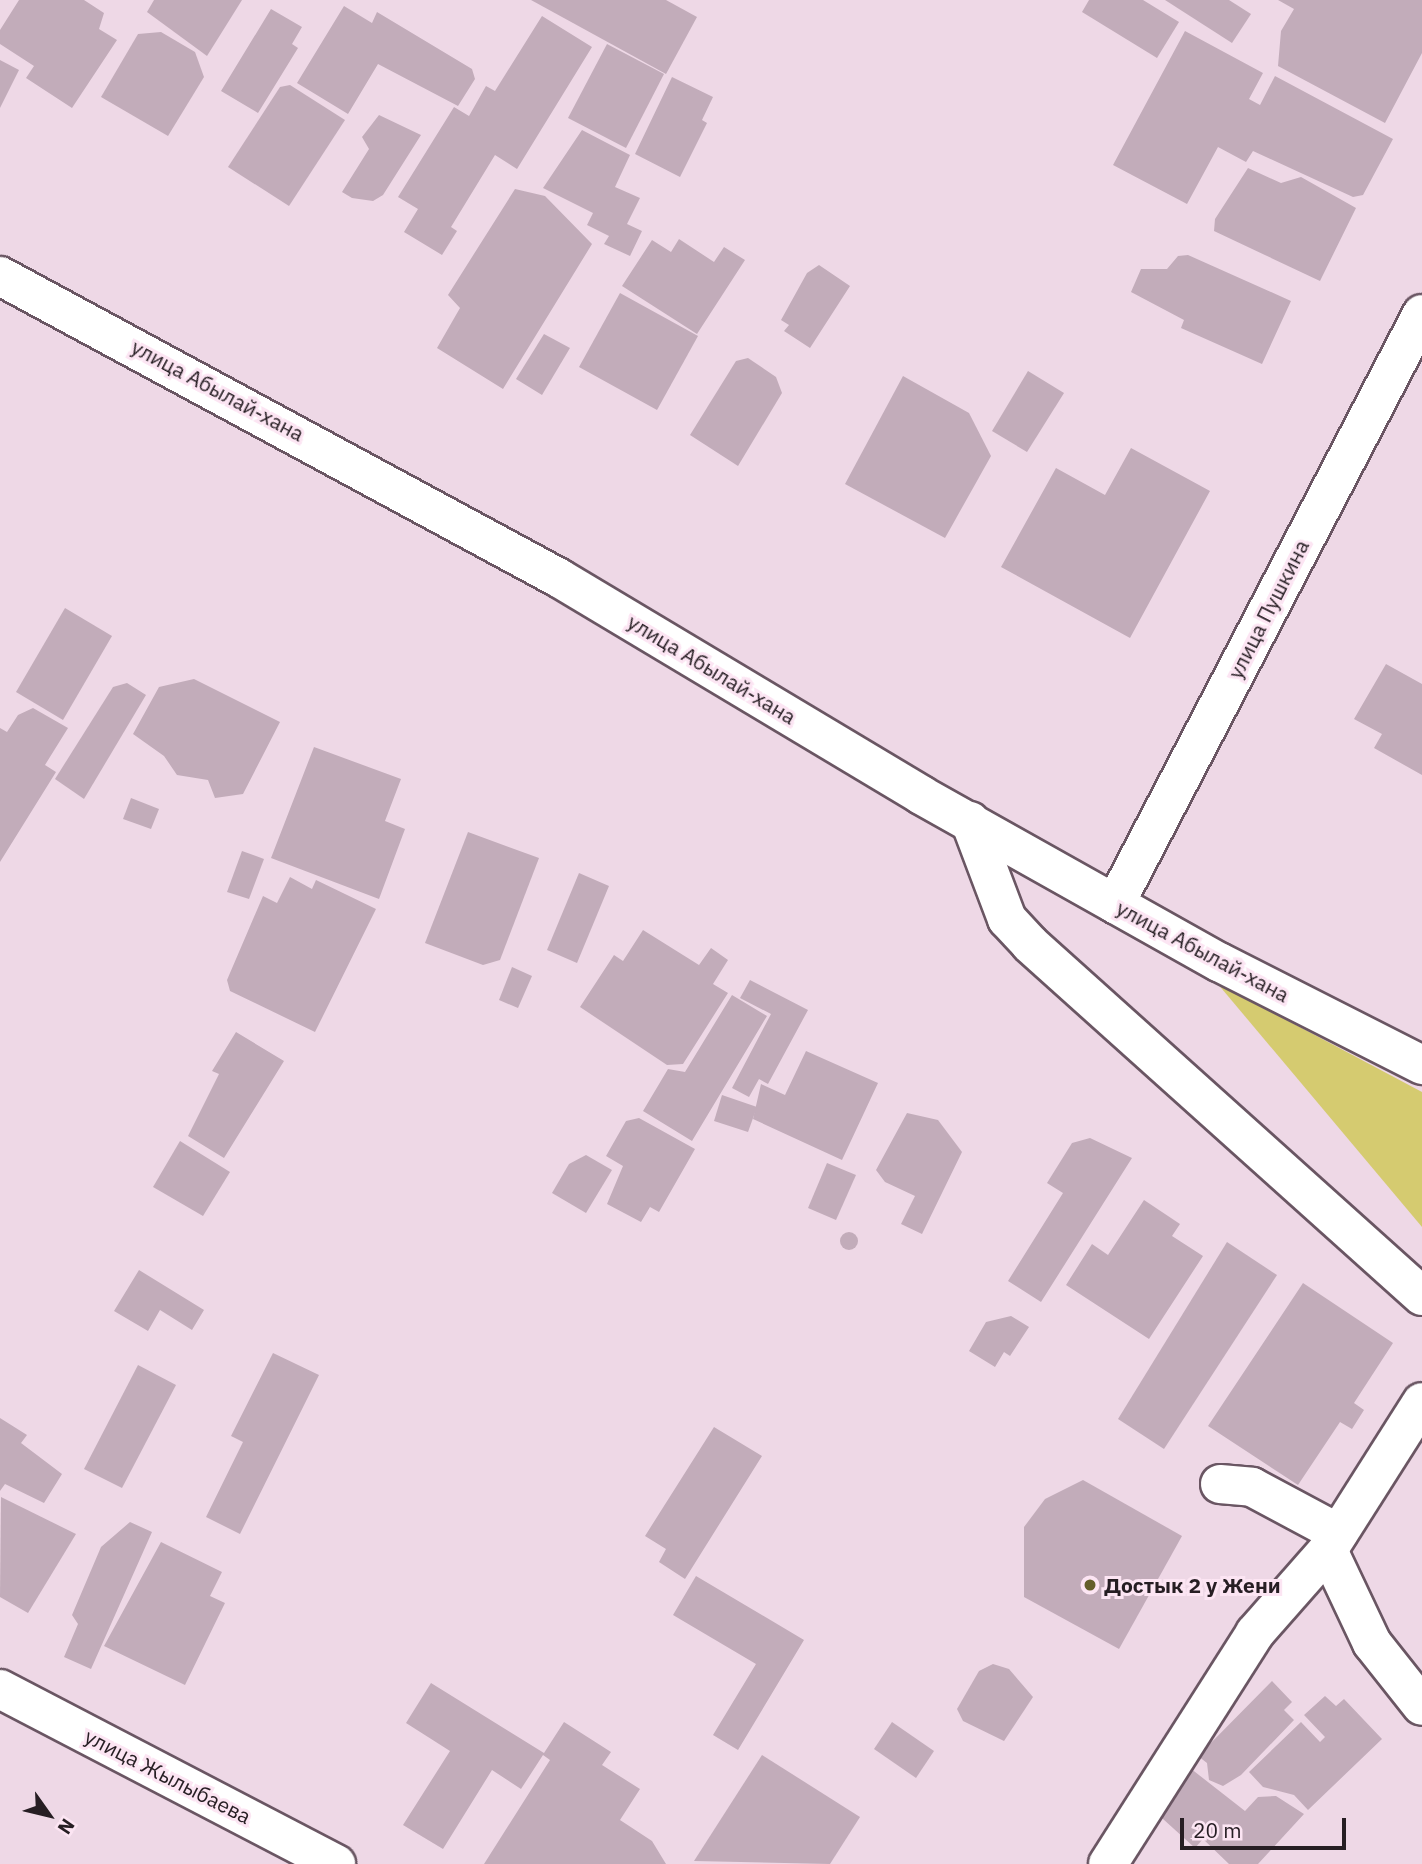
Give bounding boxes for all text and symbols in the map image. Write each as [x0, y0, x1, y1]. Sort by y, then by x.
street label: улица Абылай-хана [127, 334, 309, 446]
street label: улица Пушкина [1222, 535, 1314, 683]
street label: улица Абылай-хана [623, 609, 801, 729]
street label: улица Абылай-хана [1112, 895, 1294, 1007]
place label: Достык 2 у Жени [1104, 1572, 1281, 1598]
marker: Достык 2 у Жени [1082, 1577, 1098, 1593]
street label: улица Жылыбаева [81, 1723, 255, 1829]
north arrow [14, 1780, 84, 1850]
scale bar [1184, 1804, 1350, 1848]
text: N [53, 1814, 80, 1839]
text: 20 m [1193, 1816, 1242, 1844]

